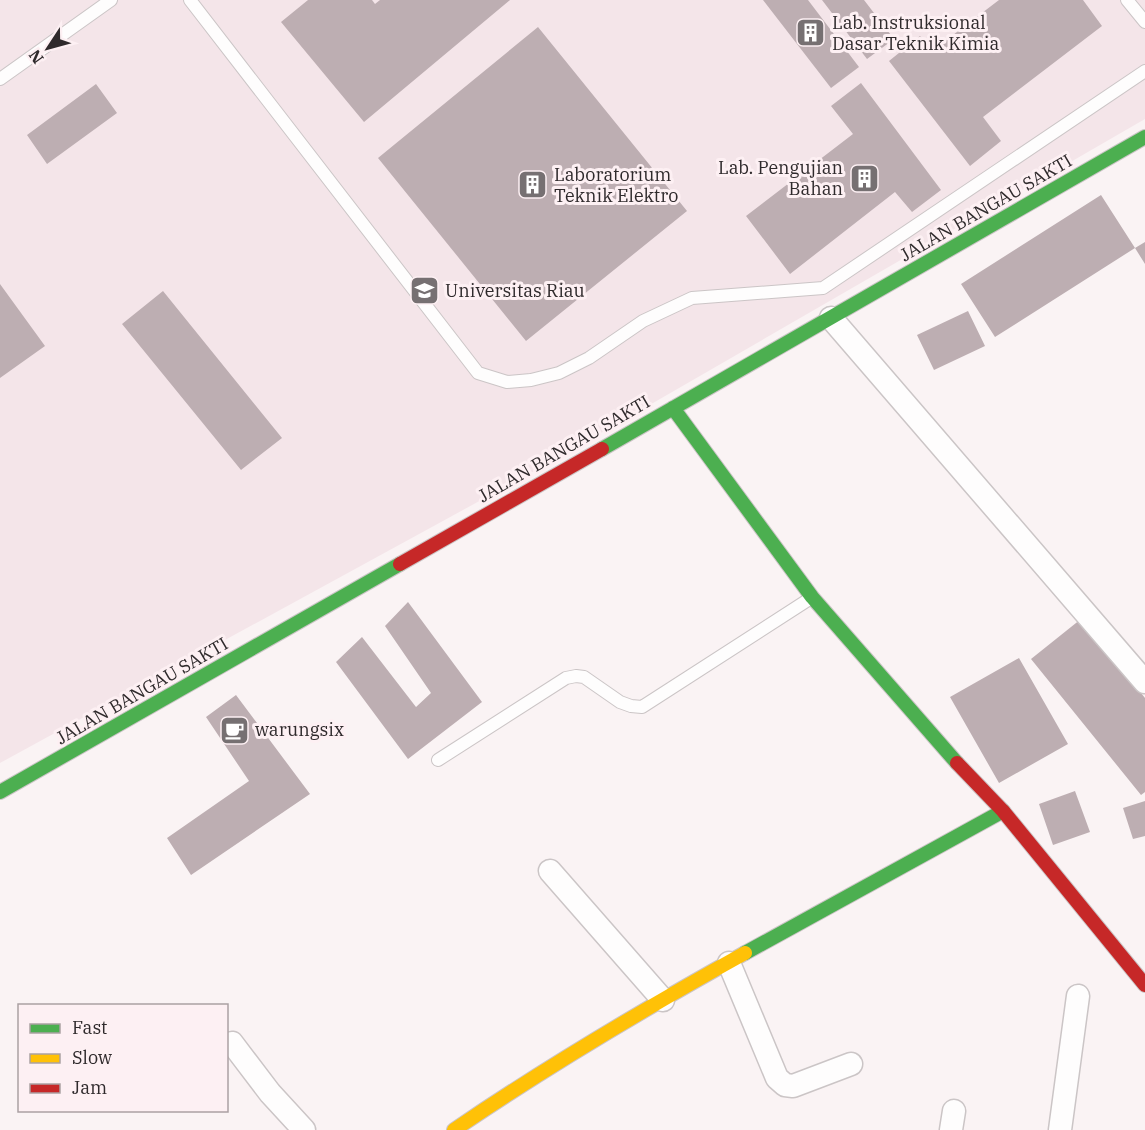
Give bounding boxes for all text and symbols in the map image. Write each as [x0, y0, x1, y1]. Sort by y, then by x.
place label: Lab. Instruksional Dasar Teknik Kimia [832, 11, 999, 55]
building icon: Lab. Instruksional Dasar Teknik Kimia [795, 17, 827, 49]
north arrow [18, 18, 78, 78]
text: N [24, 46, 48, 68]
street label: JALAN BANGAU SAKTI [896, 149, 1076, 266]
place label: Lab. Pengujian Bahan [718, 156, 843, 200]
building icon: Lab. Pengujian Bahan [848, 162, 880, 194]
place label: Laboratorium Teknik Elektro [554, 163, 678, 207]
building icon: Laboratorium Teknik Elektro [517, 169, 549, 201]
school or university icon: Universitas Riau [408, 275, 440, 307]
place label: Universitas Riau [445, 279, 585, 302]
street label: JALAN BANGAU SAKTI [474, 390, 654, 507]
street label: JALAN BANGAU SAKTI [52, 632, 232, 749]
cafe icon: warungsix [218, 714, 250, 746]
place label: warungsix [255, 718, 344, 741]
legend [18, 1004, 228, 1112]
text: Fast [72, 1016, 107, 1039]
text: Slow [72, 1046, 112, 1069]
text: Jam [72, 1076, 107, 1099]

